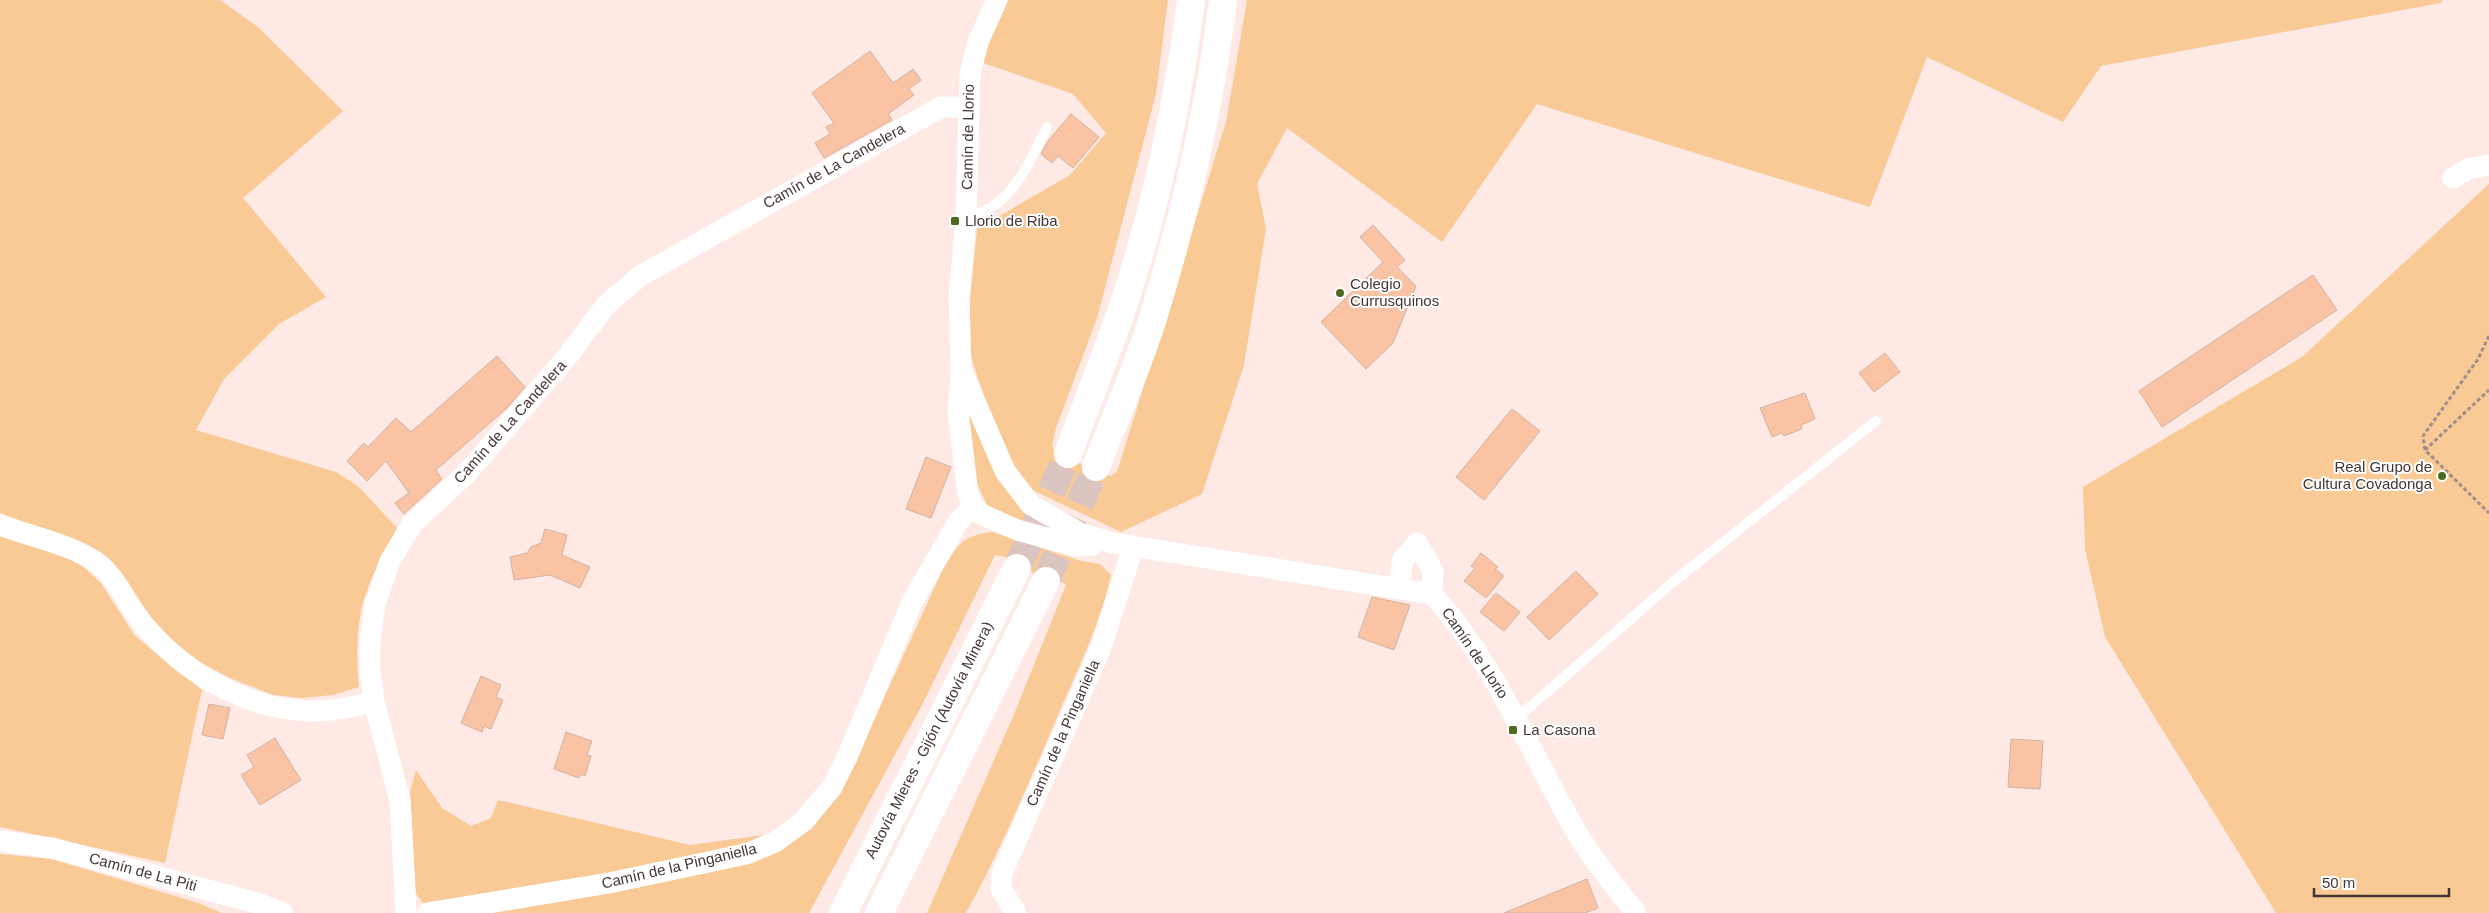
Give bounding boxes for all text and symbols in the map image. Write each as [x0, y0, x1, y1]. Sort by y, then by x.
street label: Camín de Llorio [958, 84, 977, 190]
street label: Camín de La Candelera [760, 119, 908, 212]
place label: Llorio de Riba [965, 212, 1058, 229]
marker: Llorio de Riba [949, 215, 961, 227]
place label: Colegio Currusquinos [1350, 275, 1439, 309]
marker: Colegio Currusquinos [1334, 287, 1346, 299]
street label: Camín de La Candelera [450, 356, 570, 487]
place label: Real Grupo de Cultura Covadonga [2303, 458, 2433, 492]
marker: Real Grupo de Cultura Covadonga [2436, 470, 2448, 482]
street label: Camín de Llorio [1439, 604, 1512, 701]
street label: Autovía Mieres - Gijón (Autovía Minera) [861, 619, 996, 861]
street label: Camín de la Pinganiella [1023, 656, 1103, 809]
place label: La Casona [1523, 721, 1596, 738]
marker: La Casona [1507, 724, 1519, 736]
street label: Camín de la Pinganiella [600, 839, 759, 892]
street label: Camín de La Piti [87, 849, 199, 894]
scale bar [2314, 866, 2449, 898]
text: 50 m [2322, 874, 2355, 891]

